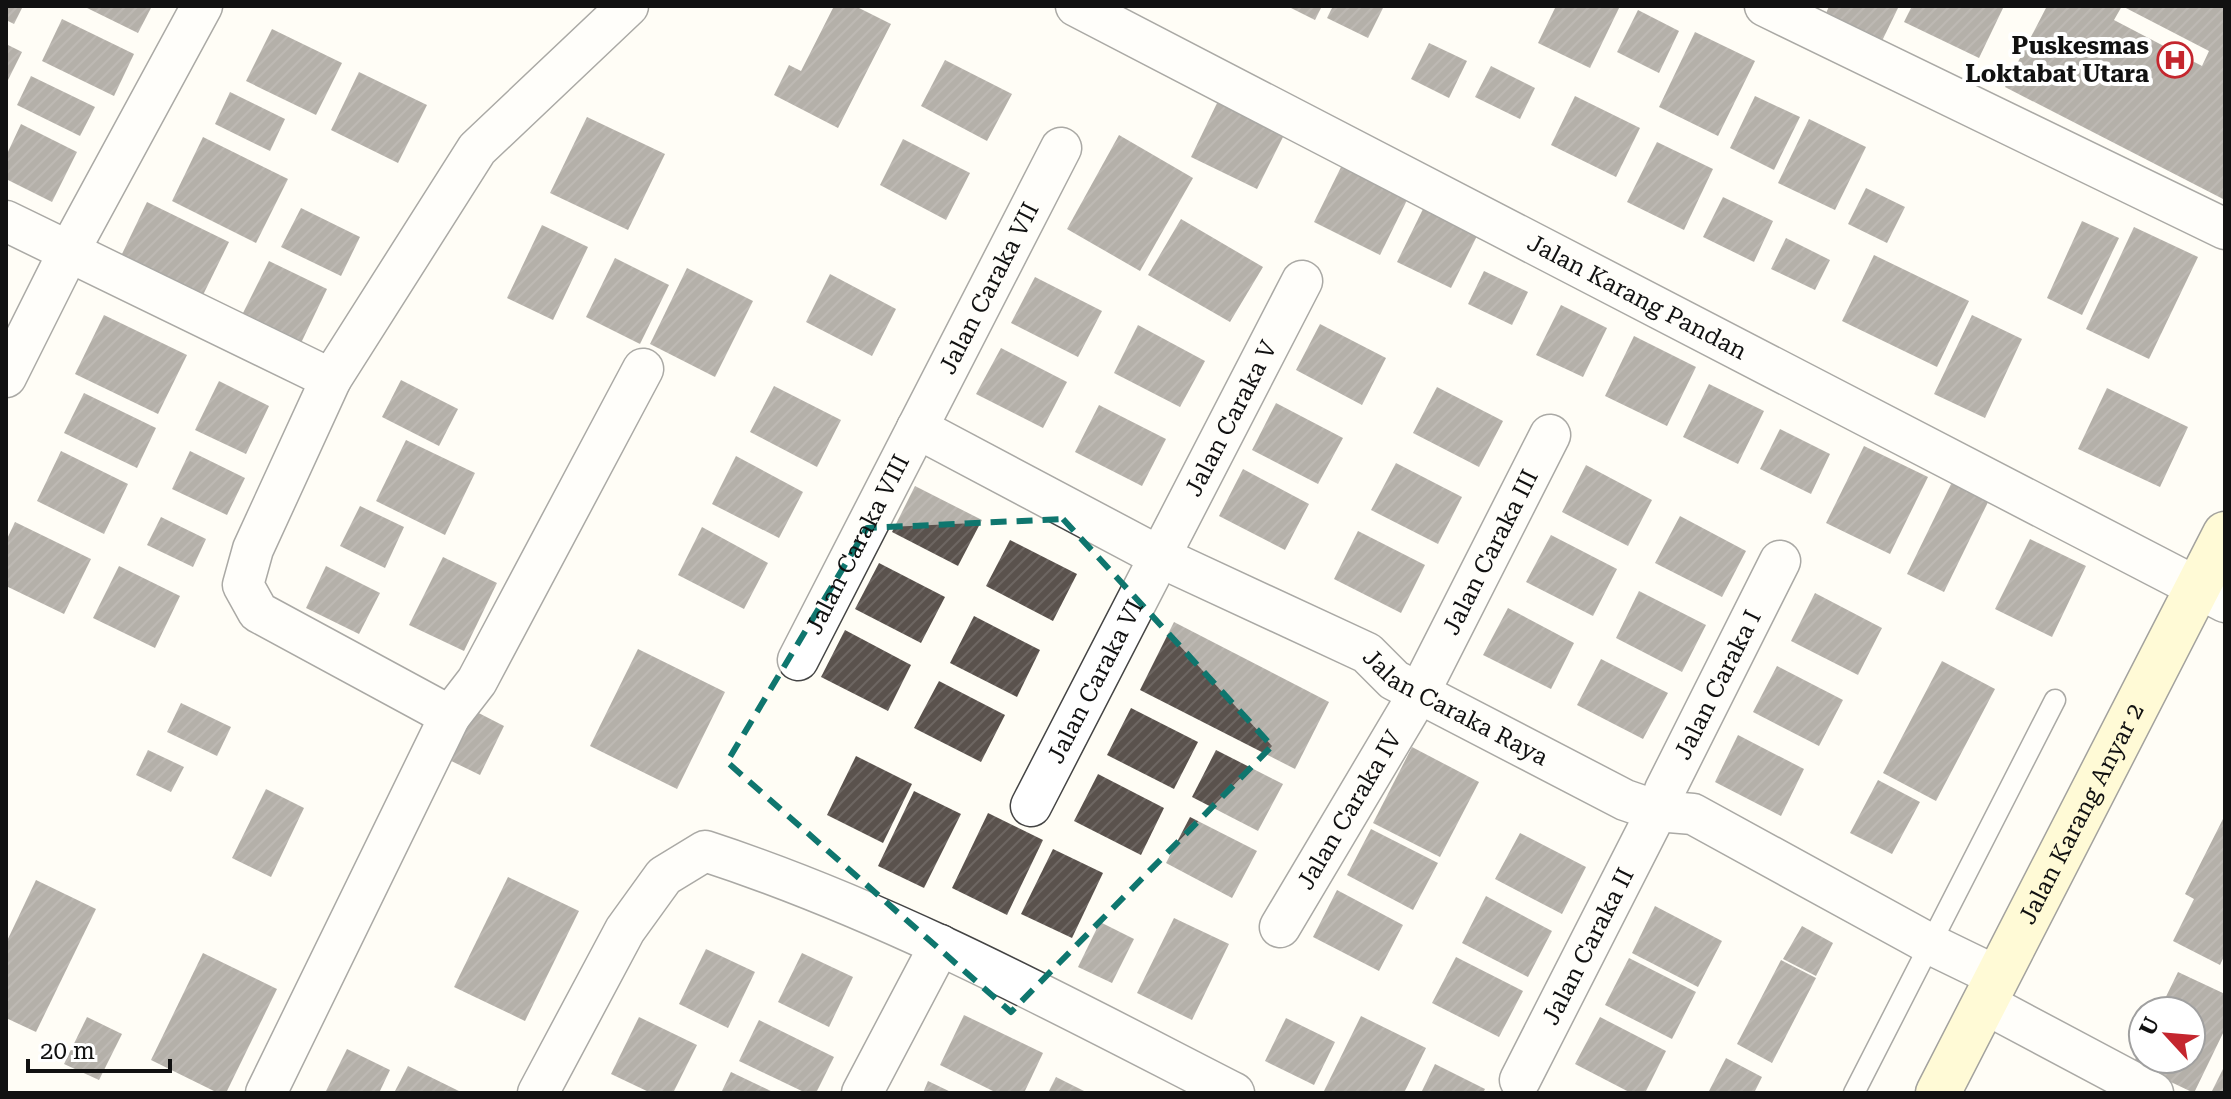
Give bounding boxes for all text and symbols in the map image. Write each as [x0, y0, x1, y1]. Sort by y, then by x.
place label: Puskesmas Loktabat Utara [1965, 32, 2149, 88]
hospital icon: Puskesmas Loktabat Utara [2156, 41, 2194, 79]
street label: Jalan Caraka VII [933, 198, 1045, 379]
street label: Jalan Karang Pandan [1523, 229, 1751, 365]
street label: Jalan Caraka V [1179, 336, 1283, 501]
street label: Jalan Caraka VIII [800, 450, 915, 639]
street label: Jalan Caraka III [1437, 465, 1544, 639]
street label: Jalan Caraka VI [1041, 595, 1149, 768]
street label: Jalan Caraka I [1669, 606, 1767, 764]
street label: Jalan Caraka Raya [1357, 643, 1553, 771]
street label: Jalan Karang Anyar 2 [2013, 699, 2150, 929]
street label: Jalan Caraka IV [1291, 725, 1408, 895]
street label: Jalan Caraka II [1536, 863, 1640, 1029]
north arrow [2127, 995, 2207, 1075]
text: U [2135, 1013, 2164, 1040]
scale bar [28, 1023, 170, 1073]
text: 20 m [40, 1037, 95, 1065]

